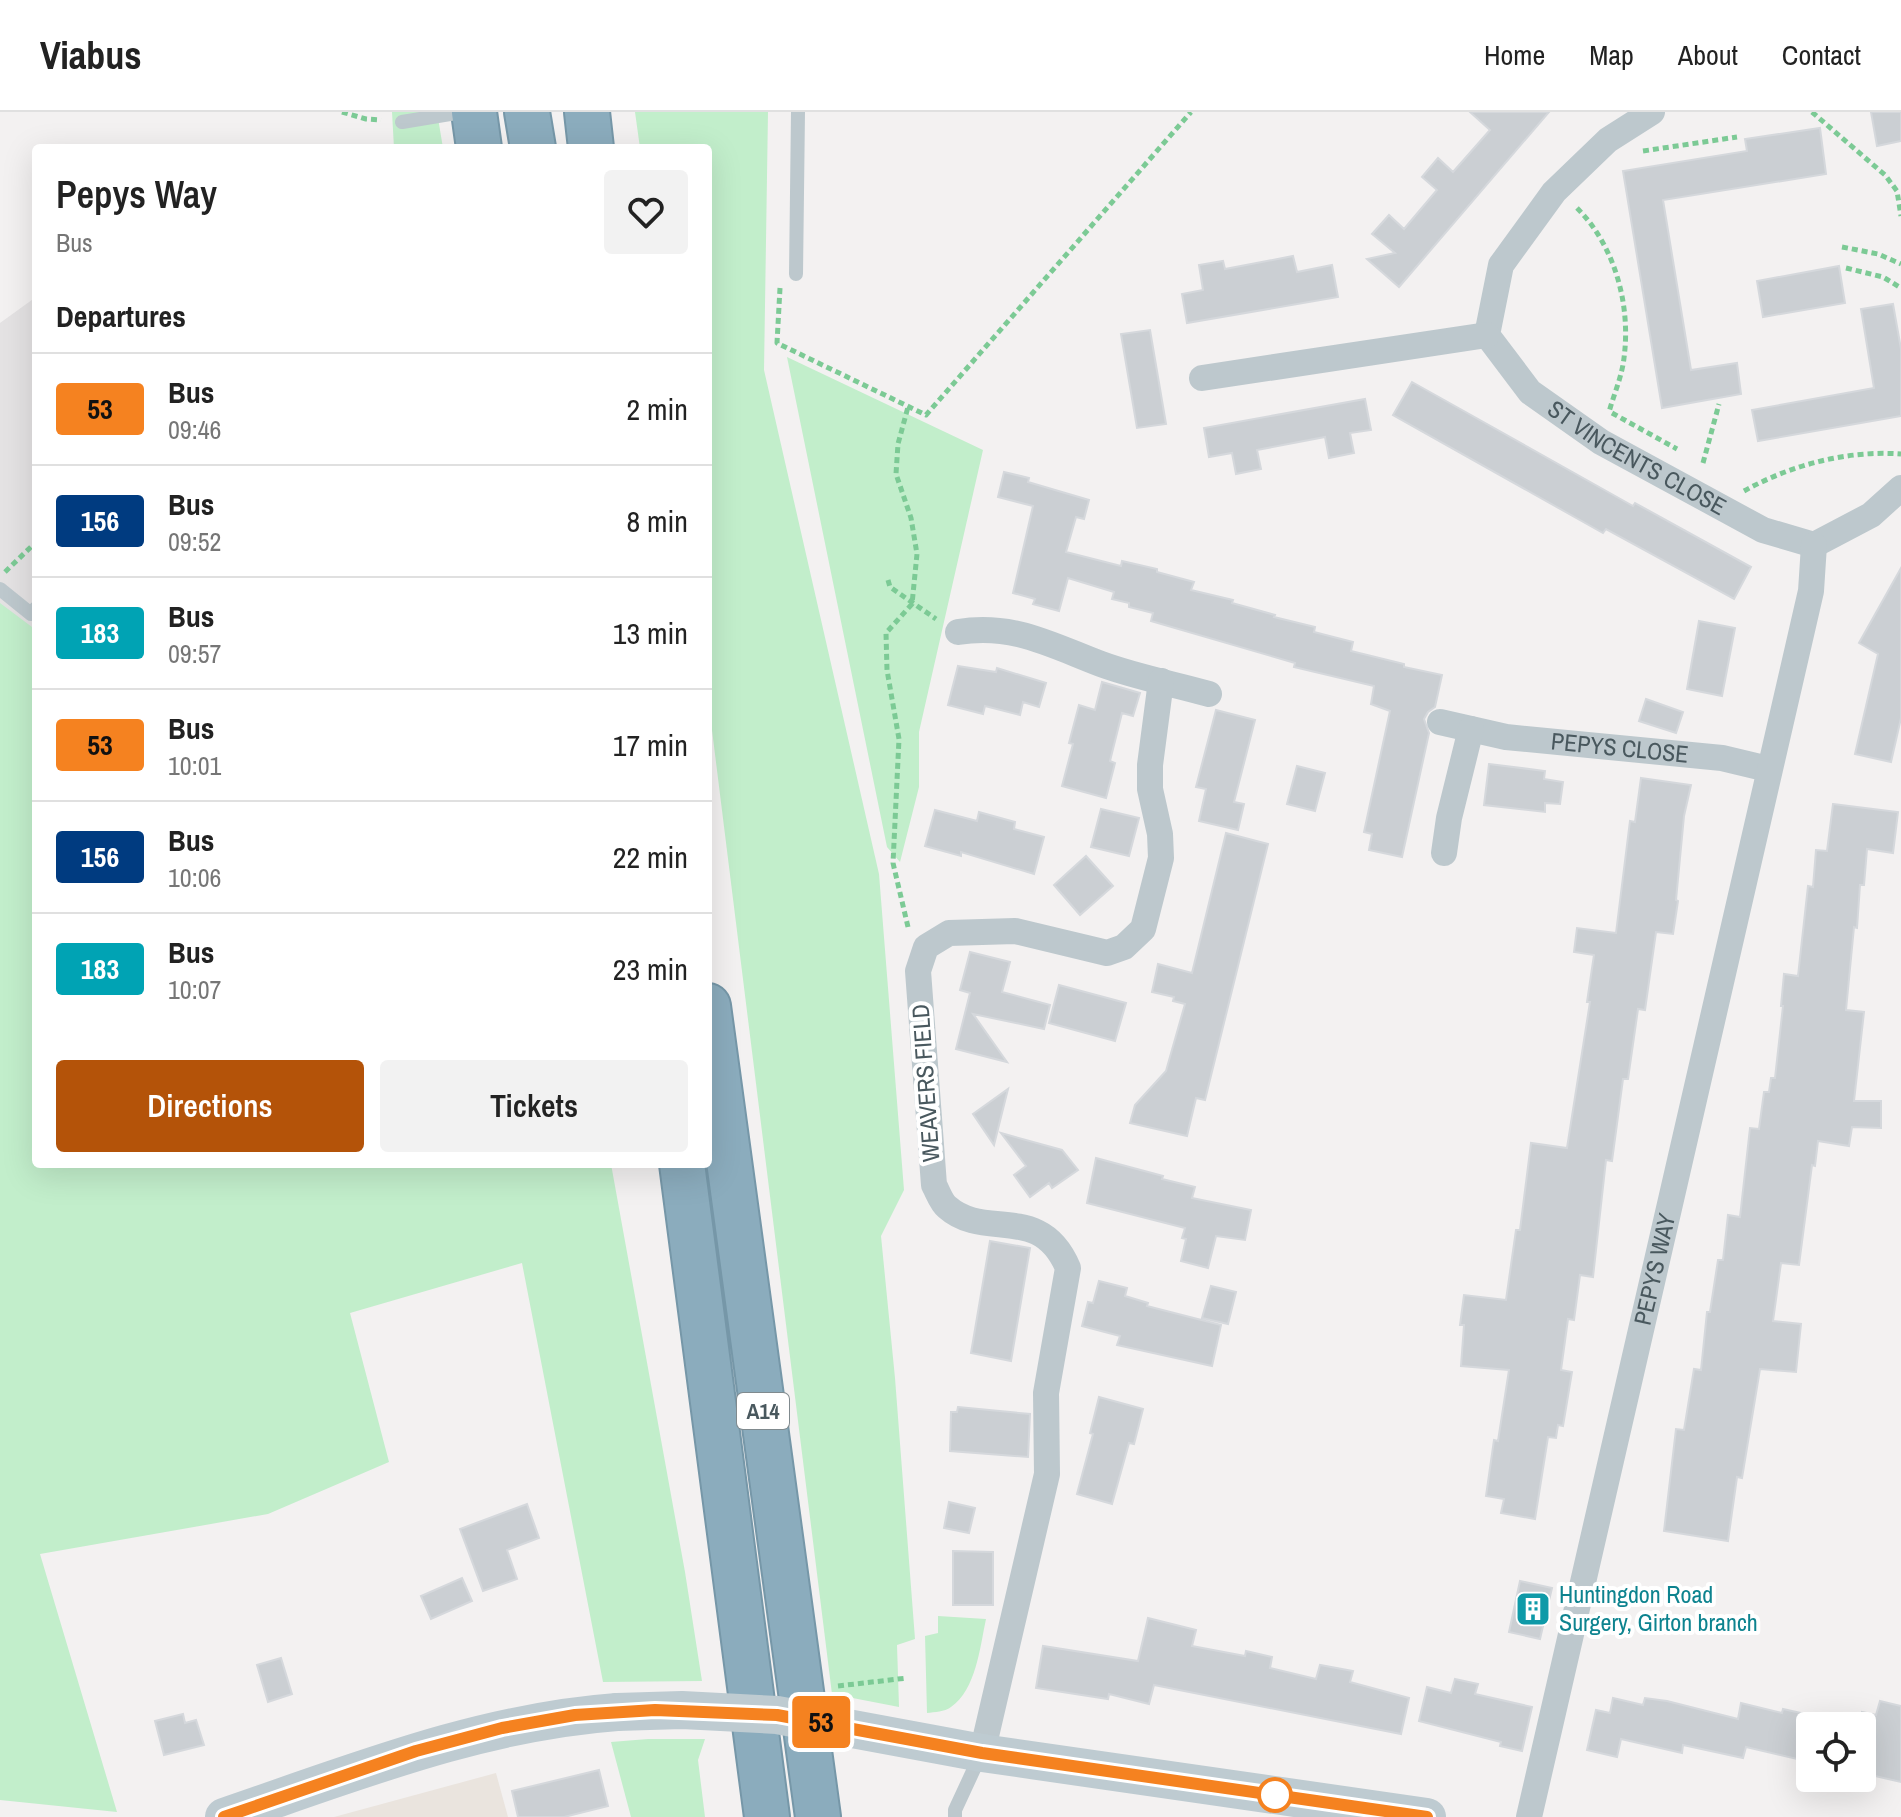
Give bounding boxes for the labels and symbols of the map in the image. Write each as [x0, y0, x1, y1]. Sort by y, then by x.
street label: ST VINCENTS CLOSE [1542, 392, 1732, 522]
street label: PEPYS CLOSE [1550, 724, 1690, 770]
street label: WEAVERS FIELD [904, 1003, 946, 1163]
street label: PEPYS WAY [1626, 1210, 1682, 1328]
road number: A14 [737, 1393, 789, 1429]
place label: Huntingdon Road Surgery, Girton branch [1559, 1578, 1758, 1638]
building icon: Huntingdon Road Surgery, Girton branch [1514, 1590, 1552, 1628]
line badge: 53 [785, 1696, 857, 1748]
unlabelled marker [1258, 1778, 1292, 1812]

